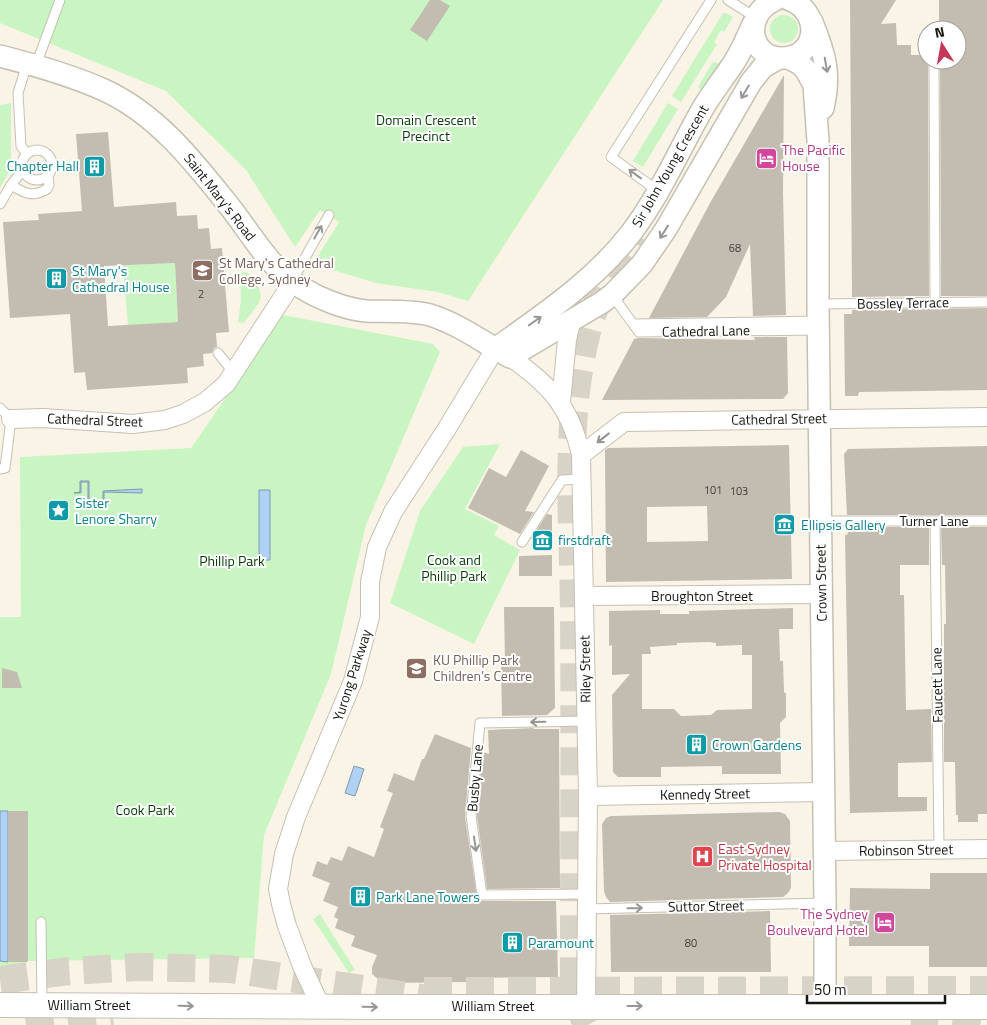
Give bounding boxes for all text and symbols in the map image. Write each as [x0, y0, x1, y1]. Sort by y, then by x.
north arrow [917, 20, 967, 70]
text: N [933, 21, 946, 43]
one-way arrow [822, 57, 832, 73]
one-way arrow [740, 84, 750, 99]
street label: Sir John Young Crescent [626, 100, 713, 231]
park label: Domain Crescent Precinct [376, 109, 476, 146]
place label: The Pacific House [782, 139, 845, 176]
hotel icon: The Pacific House [754, 146, 778, 170]
street label: Saint Mary's Road [179, 148, 261, 245]
building icon: Chapter Hall [83, 154, 107, 178]
place label: Chapter Hall [7, 155, 79, 176]
one-way arrow [628, 169, 642, 179]
one-way arrow [658, 225, 668, 239]
one-way arrow [314, 226, 324, 240]
house number: 68 [729, 240, 741, 256]
place label: St Mary's Cathedral College, Sydney [219, 252, 334, 289]
school or university icon: St Mary's Cathedral College, Sydney [191, 259, 215, 283]
place label: St Mary's Cathedral House [72, 260, 170, 297]
building icon: St Mary's Cathedral House [44, 267, 68, 291]
house number: 2 [198, 286, 204, 302]
street label: Bossley Terrace [857, 291, 949, 314]
one-way arrow [528, 315, 541, 326]
street label: Cathedral Lane [662, 319, 750, 342]
street label: Cathedral Street [47, 407, 143, 432]
street label: Cathedral Street [731, 407, 827, 430]
one-way arrow [597, 433, 610, 444]
house number: 101 [704, 482, 722, 498]
house number: 103 [730, 483, 748, 499]
place label: Sister Lenore Sharry [75, 492, 157, 529]
place icon: Sister Lenore Sharry [47, 499, 71, 523]
street label: Turner Lane [899, 510, 969, 531]
museum icon: Ellipsis Gallery [773, 513, 797, 537]
place label: Ellipsis Gallery [801, 514, 886, 535]
museum icon: firstdraft [530, 528, 554, 552]
place label: firstdraft [558, 529, 611, 550]
street label: Crown Street [809, 544, 832, 622]
park label: Cook and Phillip Park [421, 549, 487, 586]
park label: Phillip Park [199, 550, 265, 571]
street label: Broughton Street [651, 585, 753, 606]
street label: Yurong Parkway [327, 626, 376, 723]
street label: Riley Street [573, 635, 596, 703]
street label: Faucett Lane [925, 647, 948, 723]
place label: KU Phillip Park Children’s Centre [433, 649, 532, 686]
school or university icon: KU Phillip Park Children’s Centre [405, 656, 429, 680]
one-way arrow [530, 717, 546, 727]
building icon: Crown Gardens [684, 733, 708, 757]
place label: Crown Gardens [712, 734, 802, 755]
street label: Busby Lane [461, 743, 488, 813]
street label: Kennedy Street [660, 782, 750, 805]
park label: Cook Park [116, 799, 175, 820]
one-way arrow [470, 836, 480, 852]
place label: East Sydney Private Hospital [718, 838, 812, 875]
street label: Robinson Street [859, 838, 953, 861]
hospital icon: East Sydney Private Hospital [690, 845, 714, 869]
building icon: Park Lane Towers [348, 885, 372, 909]
place label: Park Lane Towers [376, 886, 480, 907]
street label: Suttor Street [668, 894, 744, 917]
one-way arrow [627, 903, 643, 912]
place label: The Sydney Boulvevard Hotel [767, 903, 868, 940]
hotel icon: The Sydney Boulvevard Hotel [872, 910, 896, 934]
building icon: Paramount [500, 931, 524, 955]
place label: Paramount [528, 932, 594, 953]
house number: 80 [685, 935, 697, 951]
scale bar [807, 972, 944, 1004]
text: 50 m [814, 978, 847, 1001]
street label: William Street [48, 994, 131, 1015]
street label: William Street [452, 995, 535, 1016]
one-way arrow [177, 1001, 193, 1011]
one-way arrow [626, 1001, 643, 1011]
one-way arrow [362, 1002, 378, 1012]

